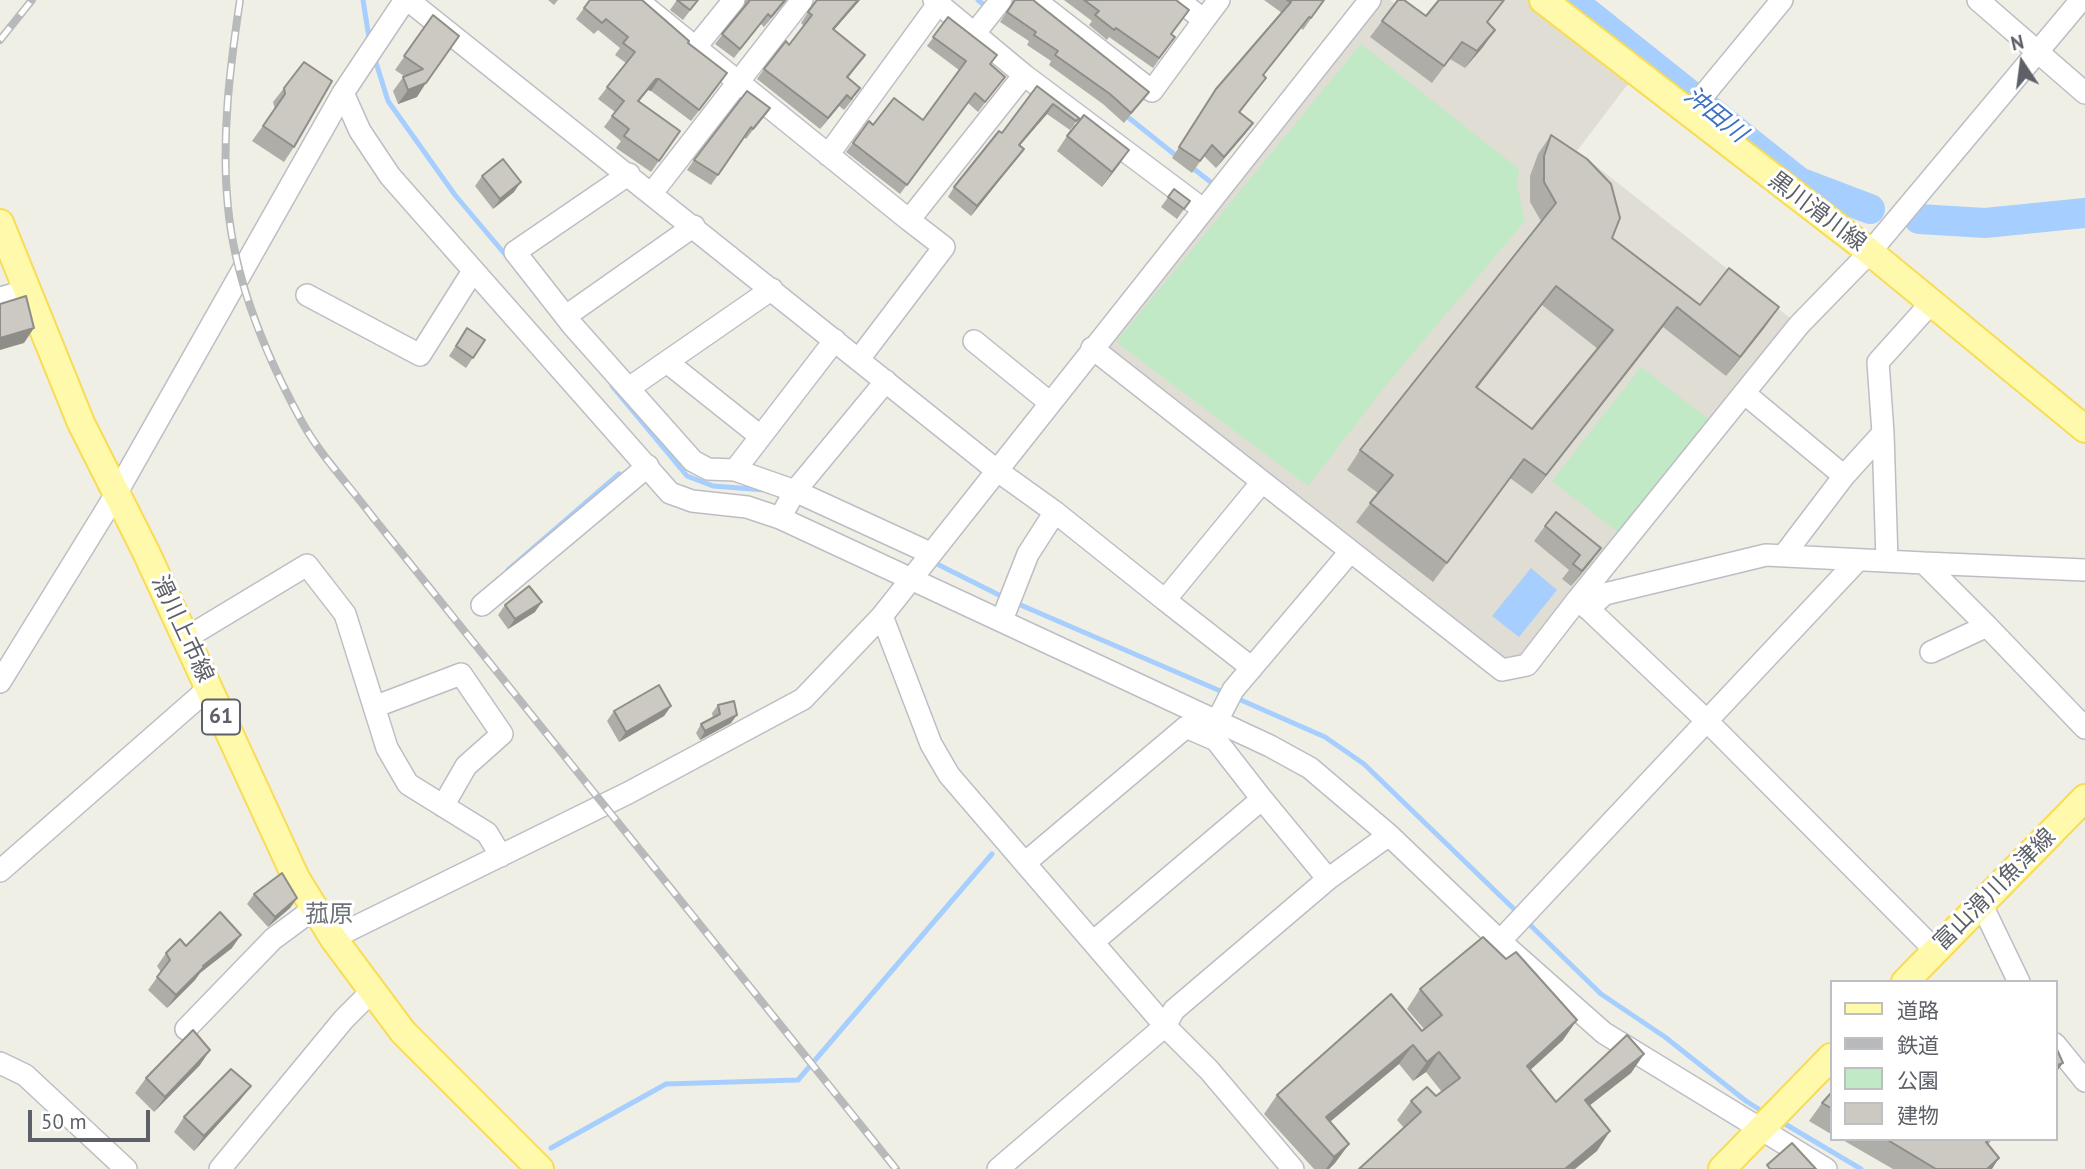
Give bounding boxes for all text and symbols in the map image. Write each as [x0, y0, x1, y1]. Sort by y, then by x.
north arrow [1987, 28, 2057, 98]
text: N [2008, 29, 2026, 56]
water label: 沖田川 [1678, 81, 1752, 149]
street label: 黒川滑川線 [1763, 166, 1871, 258]
street label: 滑川上市線 [145, 571, 219, 687]
road number: 61 [202, 700, 240, 734]
street label: 富山滑川魚津線 [1928, 823, 2062, 957]
district label: 菰原 [305, 901, 353, 929]
legend [1829, 980, 2057, 1141]
text: 道路 [1897, 997, 1939, 1024]
text: 鉄道 [1897, 1032, 1939, 1059]
text: 公園 [1897, 1067, 1939, 1094]
scale bar [32, 1096, 154, 1140]
text: 建物 [1897, 1102, 1939, 1129]
text: 50 m [41, 1108, 87, 1135]

